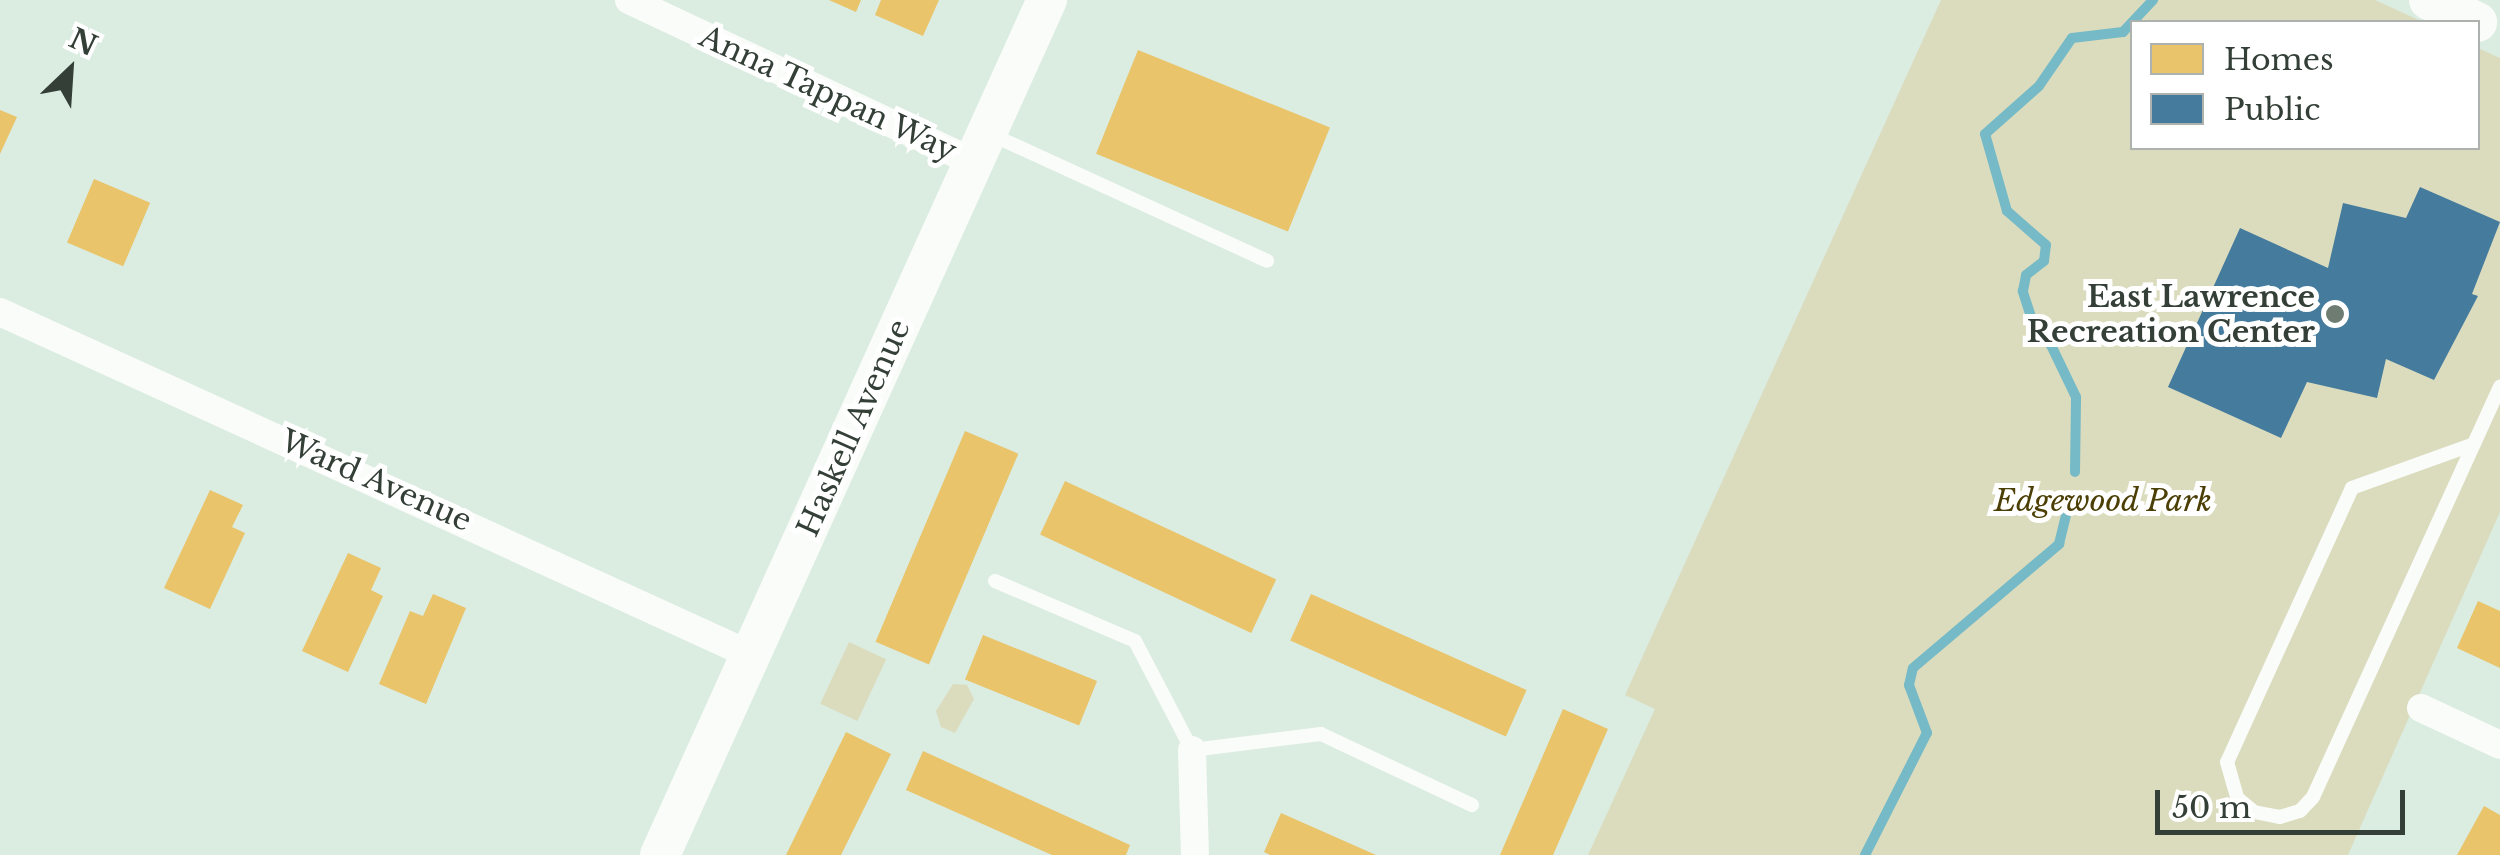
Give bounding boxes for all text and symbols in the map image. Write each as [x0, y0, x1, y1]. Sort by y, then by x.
street label: Anna Tappan Way [693, 18, 963, 170]
north arrow [20, 20, 120, 120]
legend [2130, 20, 2480, 150]
text: N [64, 21, 102, 64]
text: Homes [2224, 41, 2334, 78]
text: Public [2224, 91, 2320, 128]
place label: East Lawrence Recreation Center [2027, 279, 2315, 350]
marker: East Lawrence Recreation Center [2324, 303, 2346, 325]
street label: Haskell Avenue [790, 313, 918, 543]
street label: Ward Avenue [274, 423, 478, 539]
park label: Edgewood Park [1994, 483, 2212, 519]
scale bar [2160, 770, 2410, 832]
text: 50 m [2172, 789, 2251, 826]

